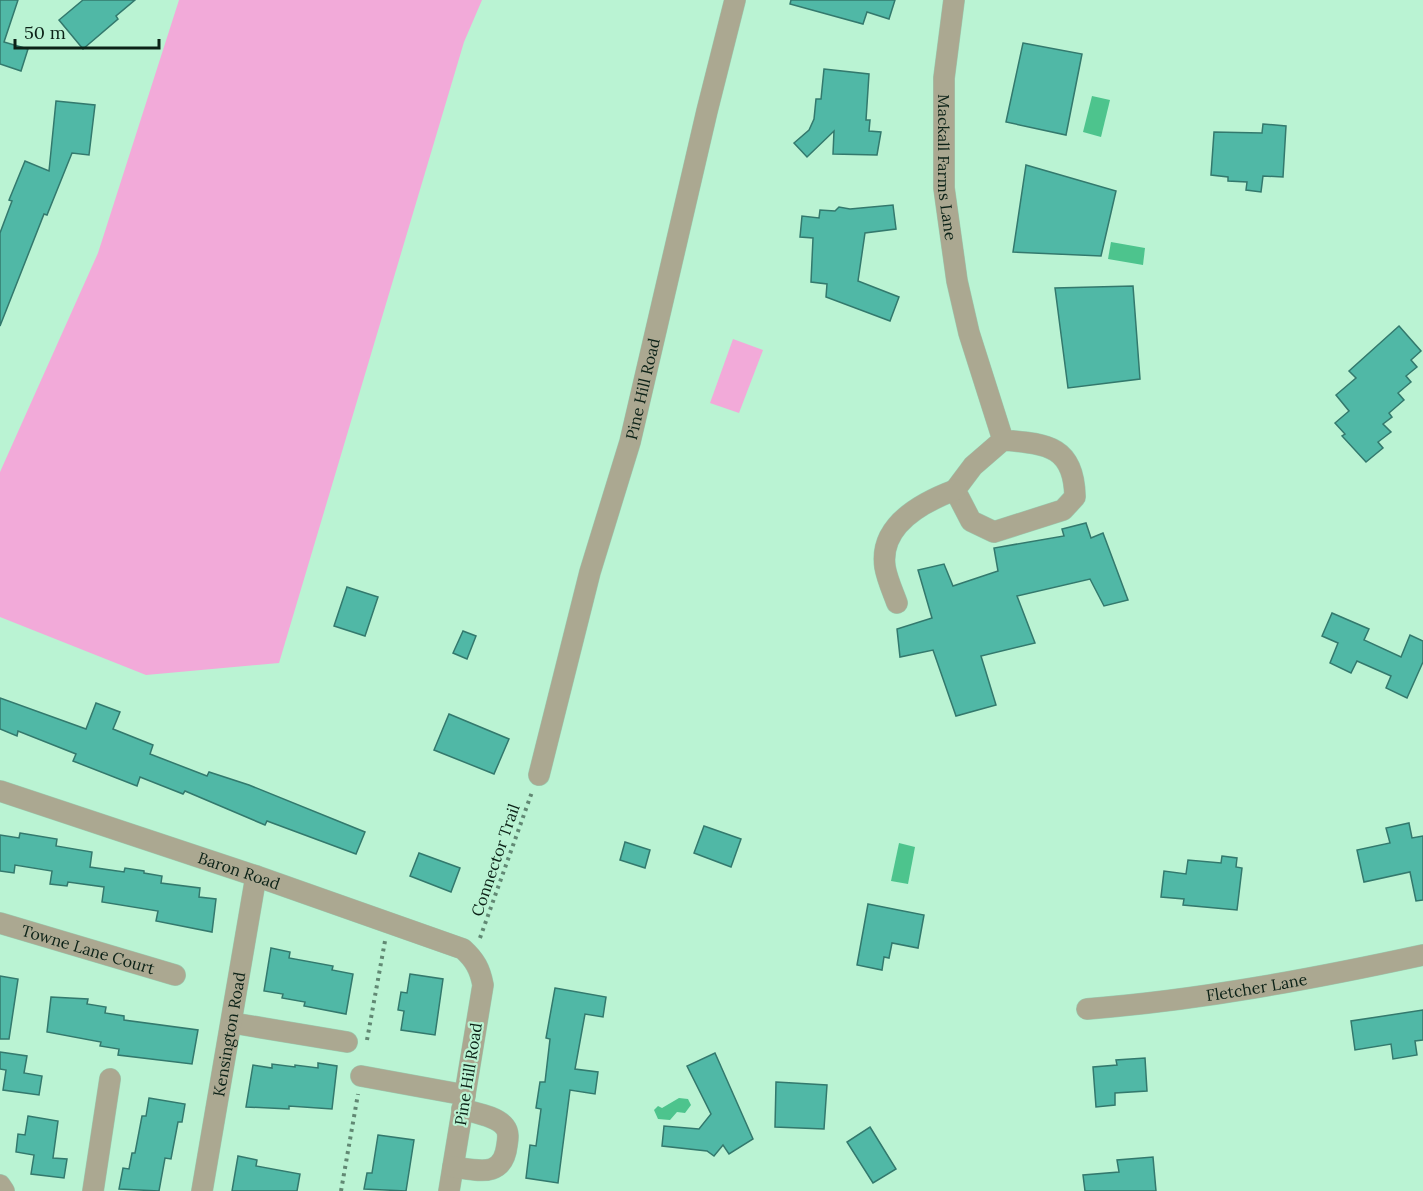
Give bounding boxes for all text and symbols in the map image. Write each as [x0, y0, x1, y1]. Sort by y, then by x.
scale bar [15, 12, 159, 50]
text: 50 m [24, 21, 66, 44]
street label: Mackall Farms Lane [934, 94, 961, 242]
street label: Pine Hill Road [621, 336, 664, 442]
street label: Connector Trail [466, 801, 524, 919]
street label: Baron Road [195, 847, 283, 894]
street label: Towne Lane Court [19, 920, 158, 979]
street label: Fletcher Lane [1205, 969, 1309, 1005]
street label: Kensington Road [208, 970, 249, 1098]
street label: Pine Hill Road [450, 1021, 486, 1127]

